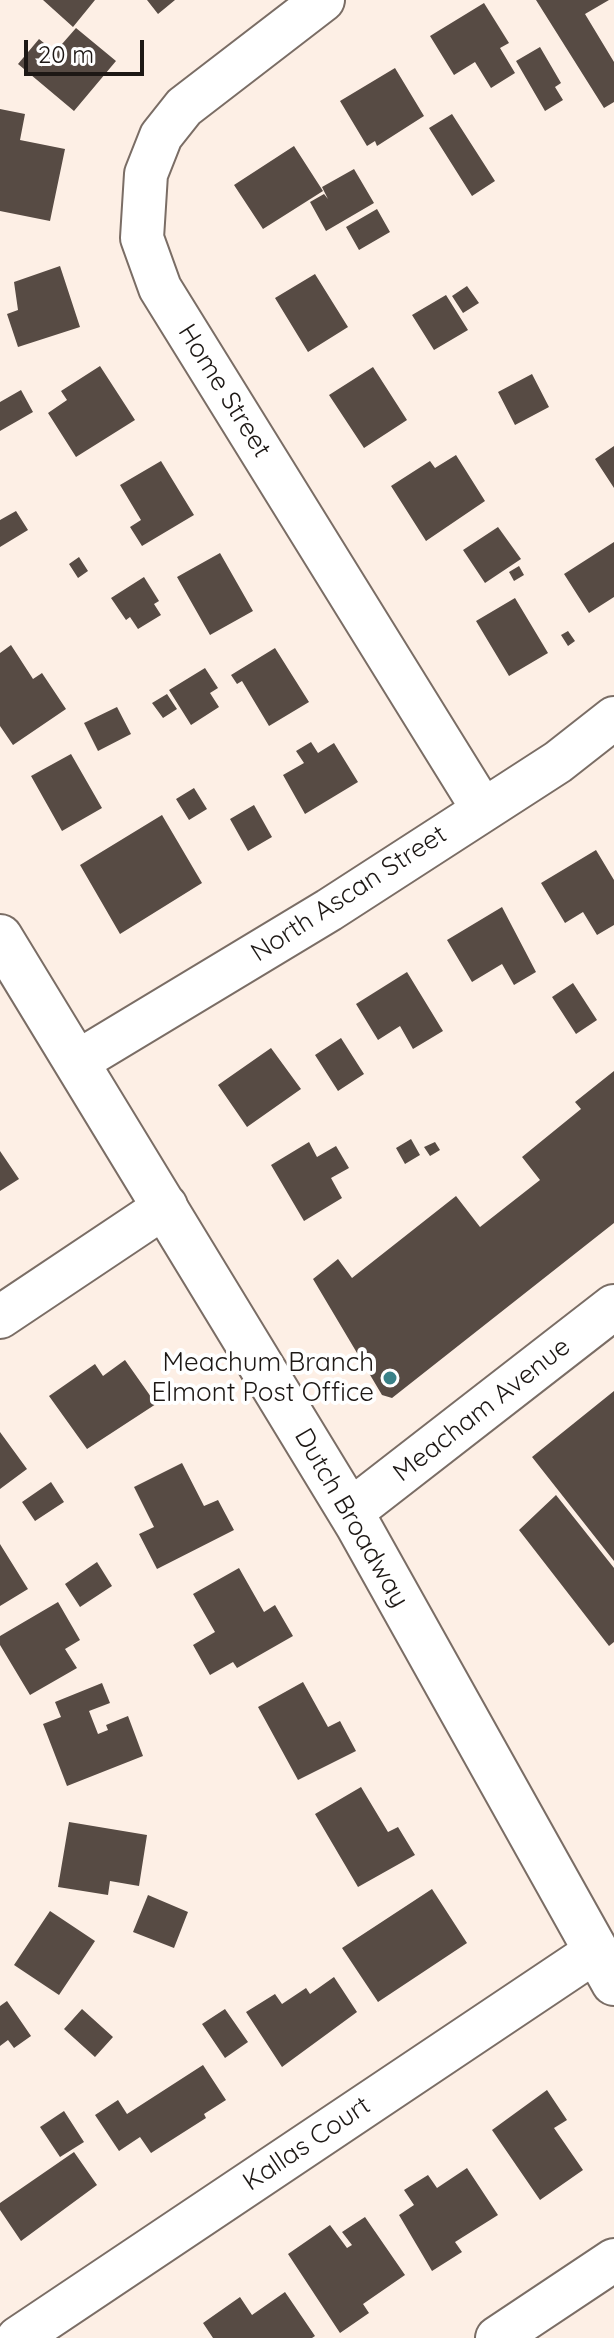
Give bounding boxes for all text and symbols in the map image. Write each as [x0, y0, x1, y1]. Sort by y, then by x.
scale bar [28, 24, 148, 74]
text: 20 m [38, 39, 94, 69]
street label: Home Street [171, 319, 277, 463]
street label: North Ascan Street [245, 819, 453, 969]
street label: Meacham Avenue [387, 1331, 577, 1489]
place label: Meachum Branch Elmont Post Office [152, 1347, 374, 1408]
marker: Meachum Branch Elmont Post Office [381, 1369, 399, 1387]
street label: Dutch Broadway [287, 1423, 415, 1613]
street label: Kallas Court [238, 2090, 376, 2198]

